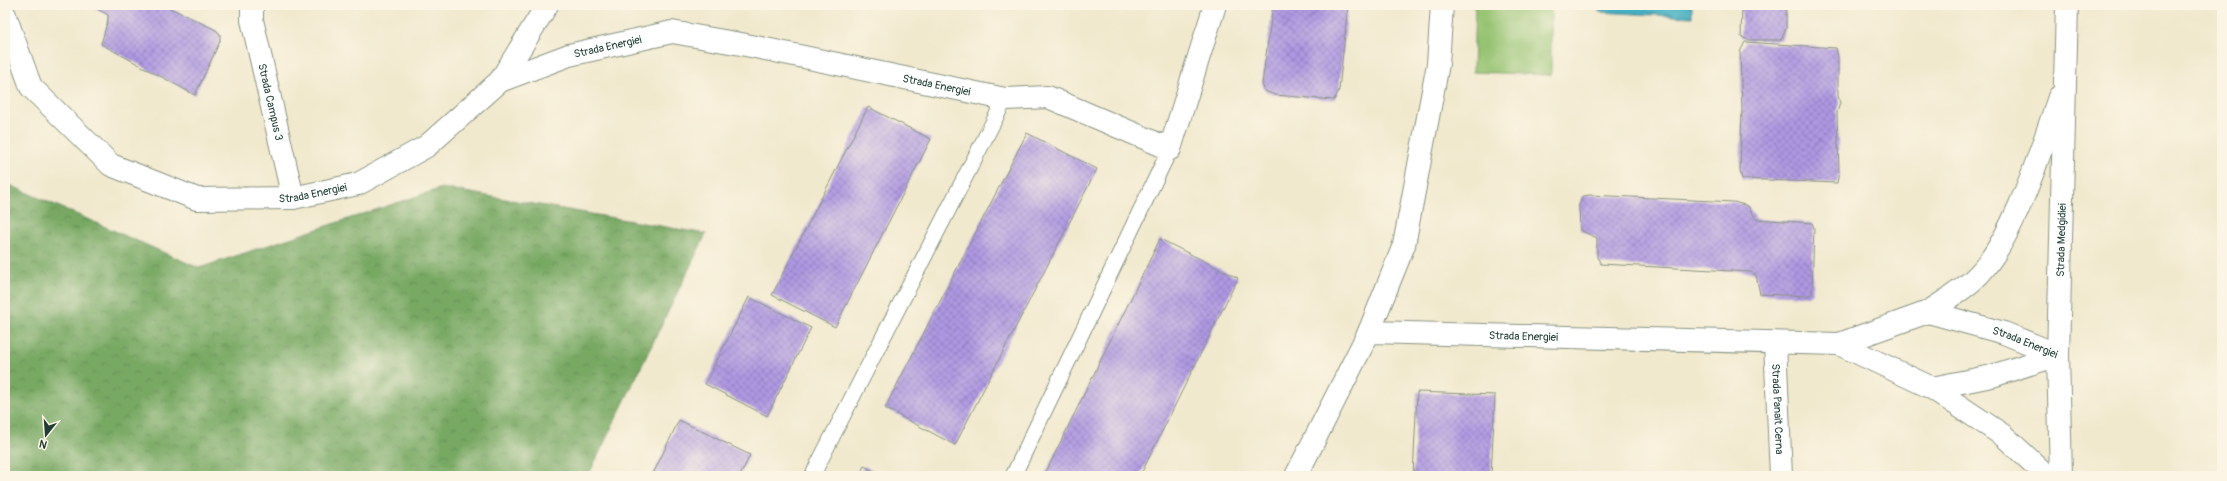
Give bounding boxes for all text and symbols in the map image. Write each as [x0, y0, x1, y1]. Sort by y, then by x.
street label: Strada Energiei [572, 33, 643, 60]
street label: Strada Campus 3 [256, 62, 286, 142]
street label: Strada Energiei [902, 71, 972, 98]
street label: Strada Energiei [279, 180, 348, 205]
street label: Strada Medgidiei [2054, 203, 2068, 277]
street label: Strada Energiei [1991, 324, 2060, 361]
street label: Strada Energiei [1489, 329, 1558, 343]
street label: Strada Panait Cerna [1769, 363, 1787, 455]
north arrow [26, 415, 66, 455]
text: N [37, 437, 49, 451]

